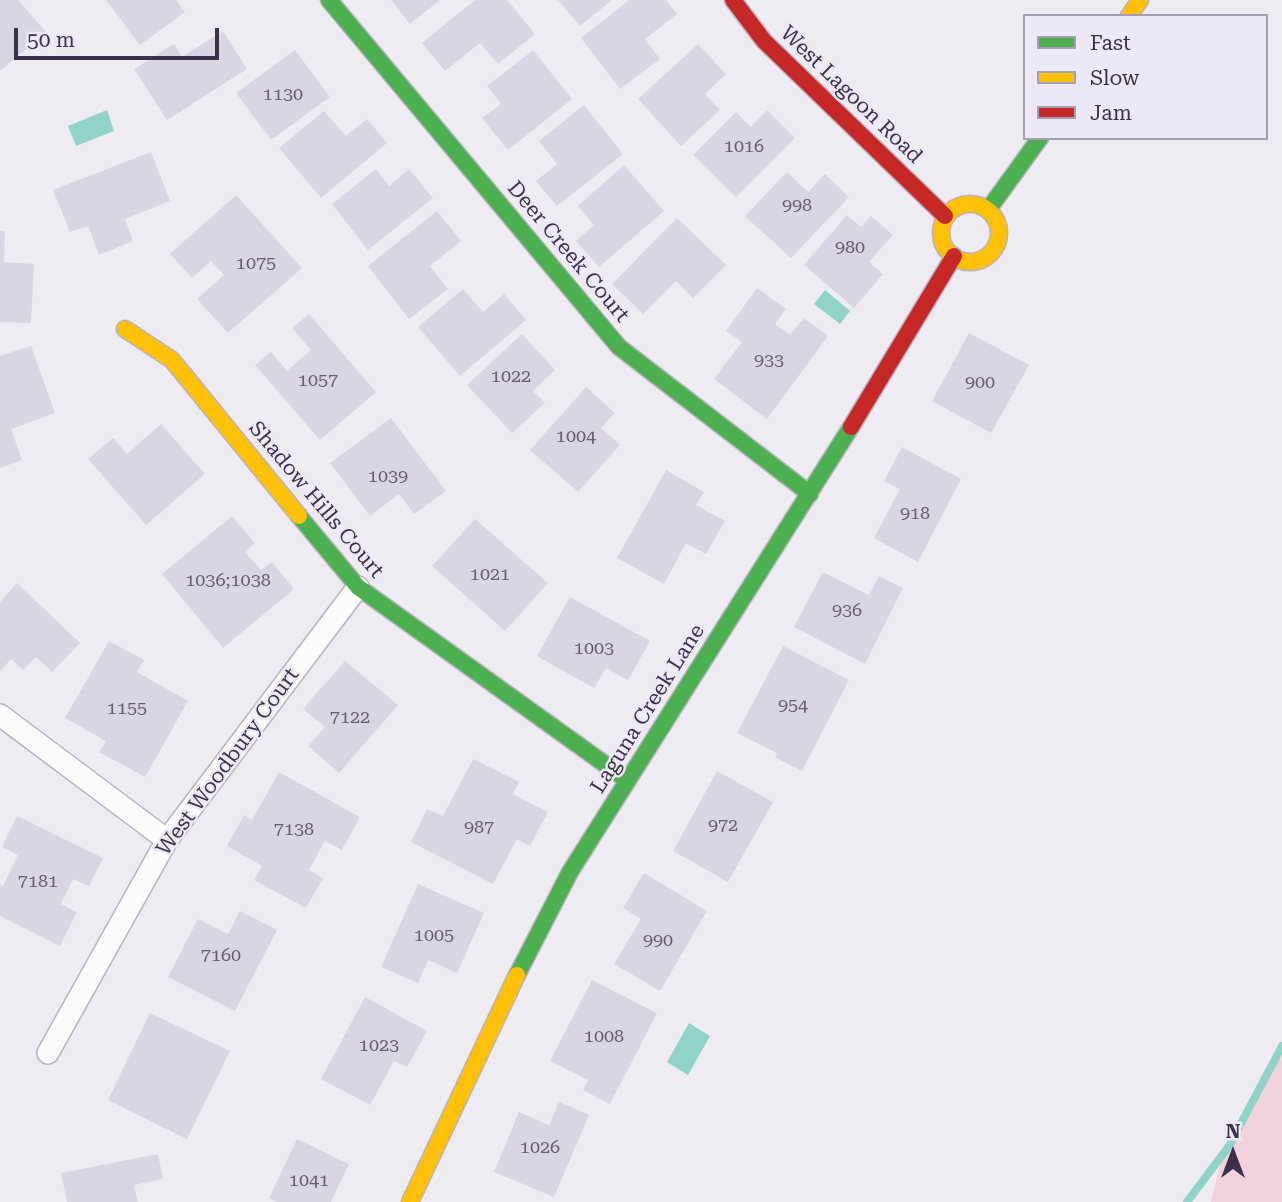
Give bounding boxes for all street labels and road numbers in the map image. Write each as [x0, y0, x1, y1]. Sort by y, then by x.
street label: West Lagoon Road [775, 21, 927, 169]
street label: Deer Creek Court [502, 176, 634, 328]
street label: Shadow Hills Court [243, 417, 389, 583]
street label: Laguna Creek Lane [586, 620, 710, 798]
street label: West Woodbury Court [151, 663, 305, 861]

